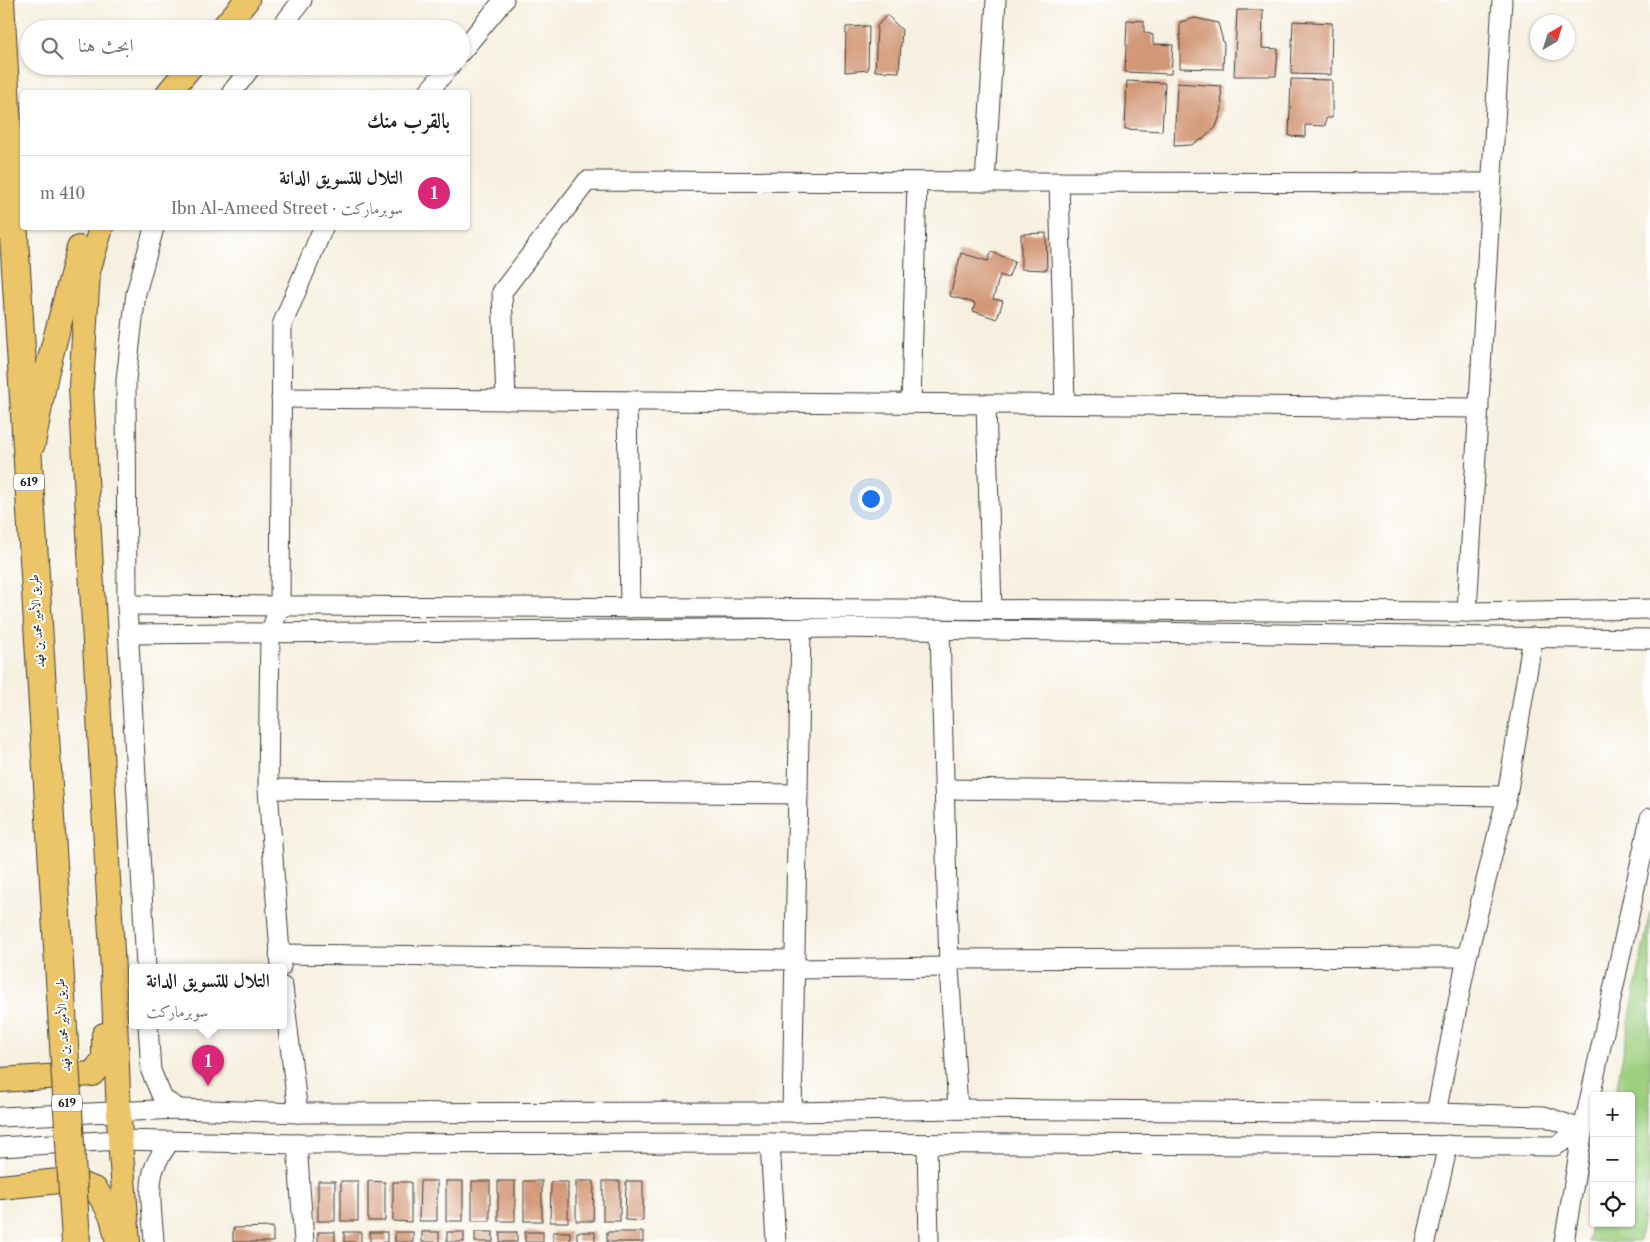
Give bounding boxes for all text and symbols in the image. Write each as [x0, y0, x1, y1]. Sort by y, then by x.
north arrow [1530, 15, 1575, 60]
search box [20, 20, 470, 75]
icon: search [38, 34, 66, 62]
text: ابحث هنا [78, 34, 134, 57]
text: بالقرب منك [367, 108, 450, 133]
text: التلال للتسويق الدانة [279, 166, 403, 189]
text: 410 m [40, 183, 85, 203]
text: 1 [430, 183, 438, 203]
text: سوبرماركت · Ibn Al-Ameed Street [171, 198, 403, 218]
road number: 619 [14, 474, 44, 491]
your location [858, 486, 884, 512]
street label: طريق الأمير محمد بن فهد [25, 574, 48, 668]
popup [129, 964, 287, 1029]
text: التلال للتسويق الدانة [146, 969, 270, 992]
street label: طريق الأمير محمد بن فهد [51, 978, 74, 1072]
text: سوبرماركت [146, 1001, 208, 1021]
pin: 1 [192, 1045, 224, 1086]
map controls [1590, 1092, 1635, 1227]
button: + [1590, 1092, 1635, 1137]
road number: 619 [52, 1094, 82, 1112]
button: − [1590, 1137, 1635, 1182]
button: locate [1590, 1182, 1635, 1227]

